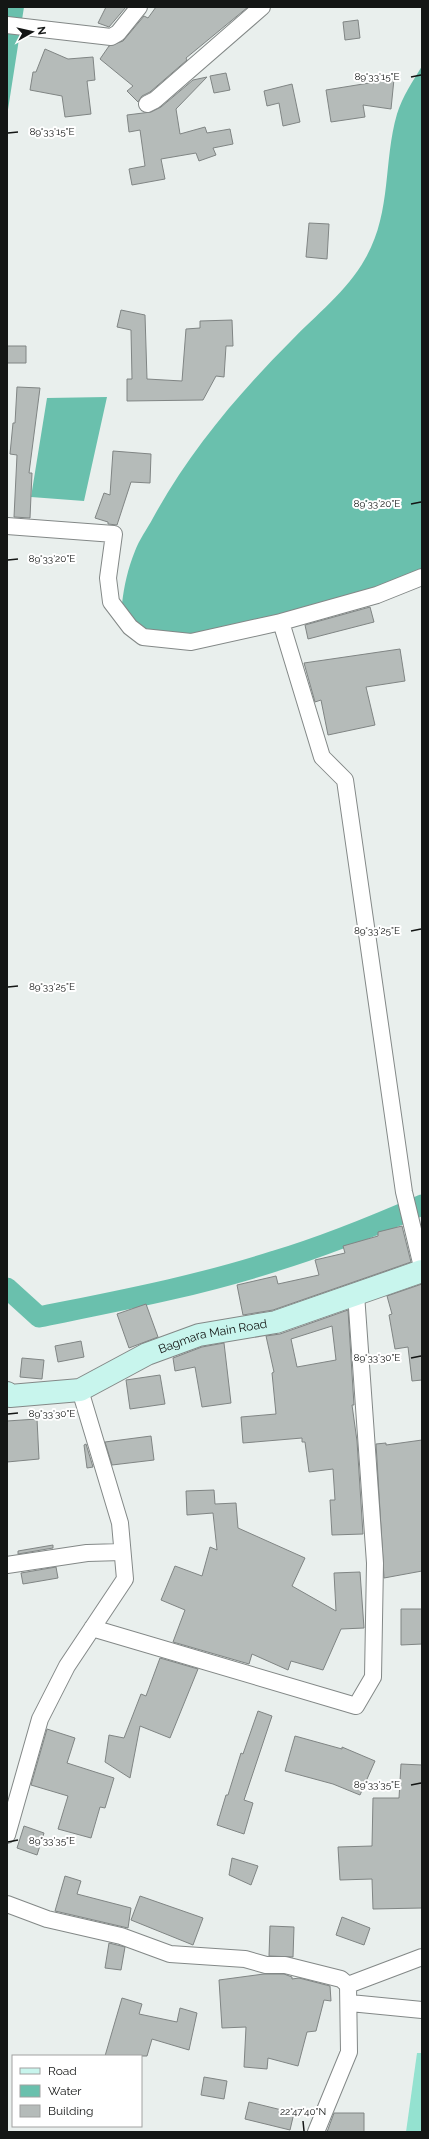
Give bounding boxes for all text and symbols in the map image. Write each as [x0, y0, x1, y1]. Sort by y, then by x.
north arrow [12, 12, 52, 52]
text: N [34, 26, 48, 36]
text: 89°33'15"E [354, 71, 400, 82]
text: 89°33'15"E [29, 126, 75, 137]
text: 89°33'20"E [354, 498, 400, 509]
text: 89°33'20"E [29, 553, 75, 564]
text: 89°33'25"E [354, 925, 400, 936]
text: 89°33'25"E [29, 981, 75, 992]
street label: Bagmara Main Road [156, 1317, 268, 1356]
text: 89°33'30"E [354, 1352, 400, 1363]
text: 89°33'30"E [29, 1408, 75, 1419]
text: 89°33'35"E [354, 1779, 400, 1790]
text: 89°33'35"E [29, 1835, 75, 1846]
legend [12, 2055, 142, 2127]
text: Road [48, 2064, 77, 2078]
text: Water [48, 2084, 82, 2098]
text: Building [48, 2104, 94, 2118]
text: 22°47'40"N [280, 2106, 326, 2117]

